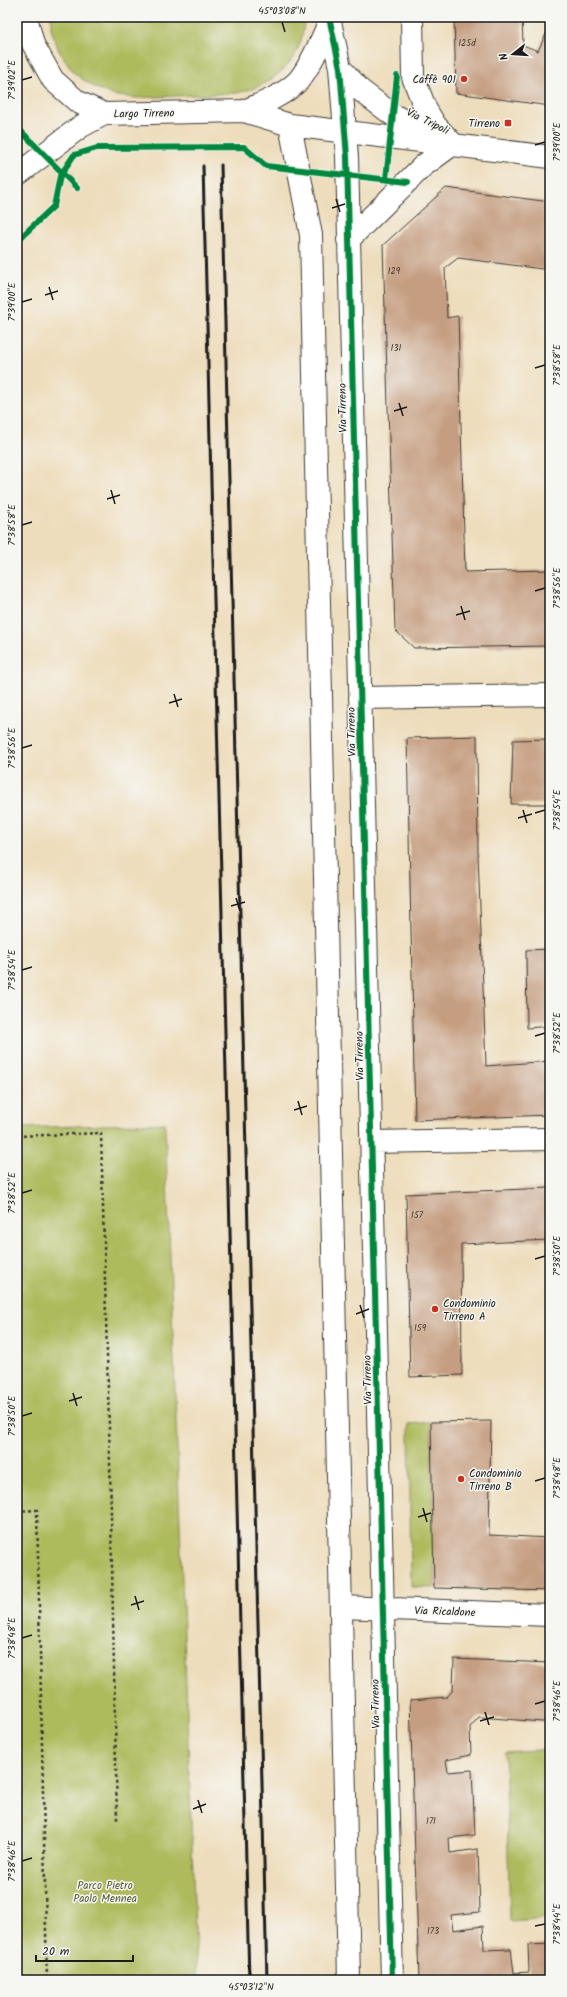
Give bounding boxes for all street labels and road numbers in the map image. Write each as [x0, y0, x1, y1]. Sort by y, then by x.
street label: Largo Tirreno [113, 104, 175, 124]
street label: Via Tripoli [403, 104, 452, 140]
street label: Via Tirreno [334, 383, 352, 433]
street label: Via Tirreno [343, 707, 361, 757]
street label: Via Tirreno [351, 1031, 369, 1081]
street label: Via Tirreno [359, 1355, 377, 1405]
street label: Via Ricaldone [414, 1602, 476, 1622]
street label: Via Tirreno [367, 1679, 385, 1729]

